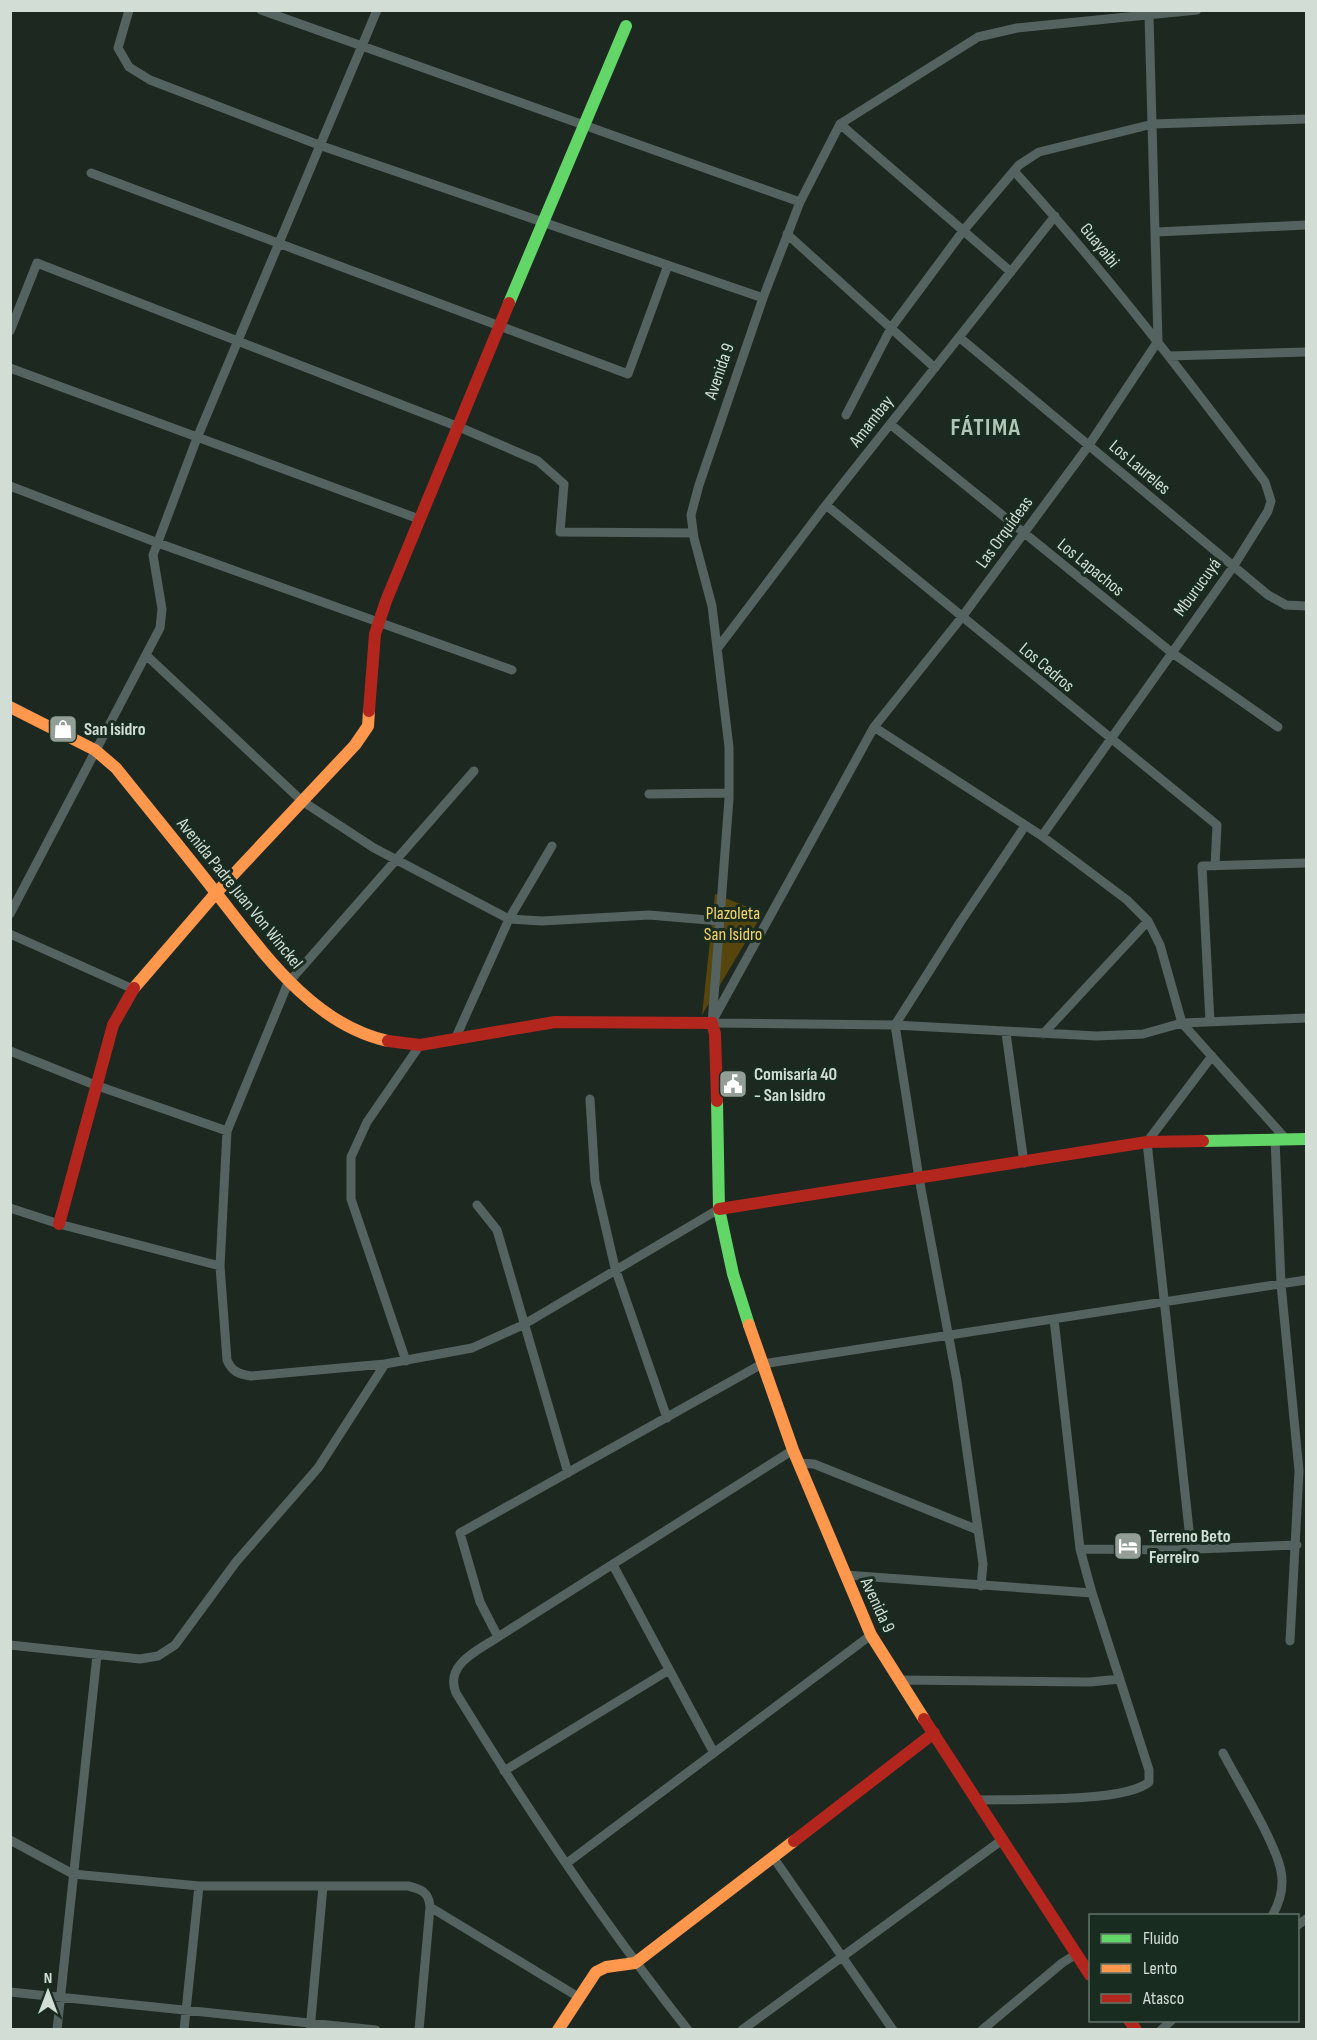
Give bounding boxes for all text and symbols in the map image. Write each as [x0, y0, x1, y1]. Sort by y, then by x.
street label: Guayaibi [1075, 219, 1124, 272]
street label: Avenida 9 [700, 340, 739, 403]
street label: Amambay [844, 391, 898, 452]
district label: FÁTIMA [950, 413, 1022, 442]
street label: Los Laureles [1105, 436, 1175, 499]
street label: Las Orquídeas [971, 492, 1037, 572]
street label: Los Lapachos [1053, 534, 1128, 601]
street label: Mburucuyá [1169, 554, 1226, 620]
street label: Los Cedros [1015, 638, 1078, 696]
shop icon: San isidro [47, 713, 79, 745]
place label: San isidro [84, 719, 146, 740]
street label: Avenida Padre Juan Von Winckel [172, 813, 307, 973]
park label: Plazoleta San Isidro [704, 903, 762, 945]
place label: Comisaría 40 - San Isidro [754, 1064, 837, 1106]
public building icon: Comisaría 40 - San Isidro [717, 1068, 749, 1100]
place label: Terreno Beto Ferreiro [1149, 1526, 1231, 1568]
hotel icon: Terreno Beto Ferreiro [1112, 1530, 1144, 1562]
street label: Avenida 9 [855, 1574, 899, 1636]
legend [1089, 1914, 1299, 2022]
text: Fluido [1143, 1928, 1179, 1949]
text: Lento [1143, 1958, 1177, 1979]
north arrow [18, 1962, 78, 2022]
text: N [44, 1969, 52, 1988]
text: Atasco [1142, 1988, 1184, 2009]

